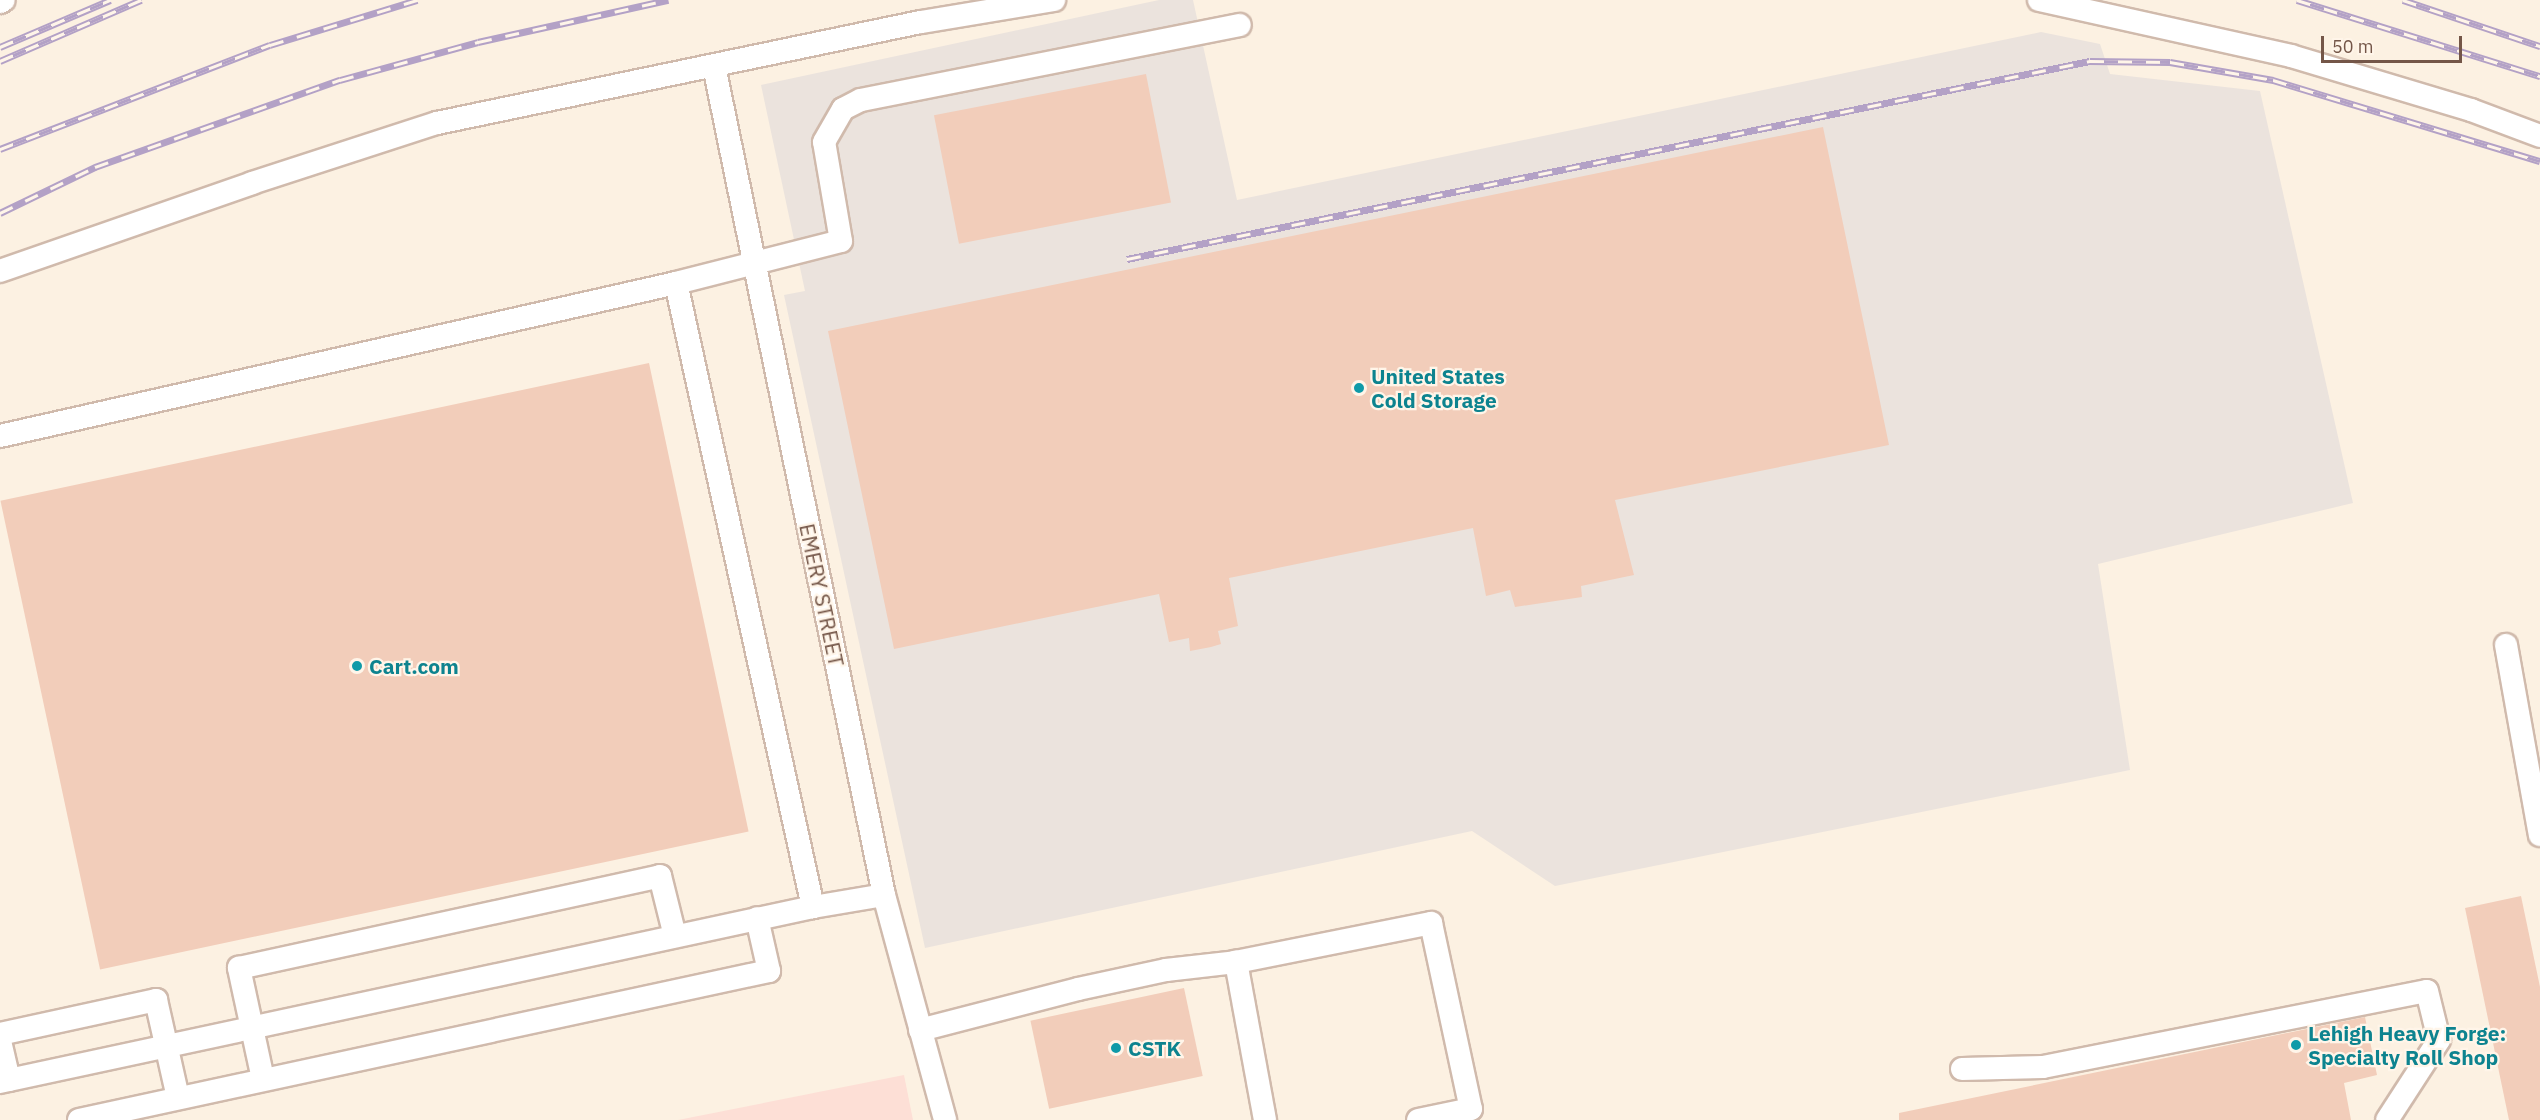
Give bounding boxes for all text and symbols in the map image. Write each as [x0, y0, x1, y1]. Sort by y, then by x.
scale bar [2324, 24, 2465, 62]
text: 50 m [2332, 35, 2374, 58]
place label: United States Cold Storage [1371, 363, 1505, 413]
marker: United States Cold Storage [1352, 381, 1366, 395]
street label: EMERY STREET [795, 521, 849, 669]
place label: Cart.com [369, 653, 459, 679]
marker: Cart.com [350, 659, 364, 673]
place label: Lehigh Heavy Forge: Specialty Roll Shop [2308, 1020, 2506, 1070]
place label: CSTK [1128, 1035, 1181, 1061]
marker: Lehigh Heavy Forge: Specialty Roll Shop [2289, 1038, 2303, 1052]
marker: CSTK [1109, 1041, 1123, 1055]

